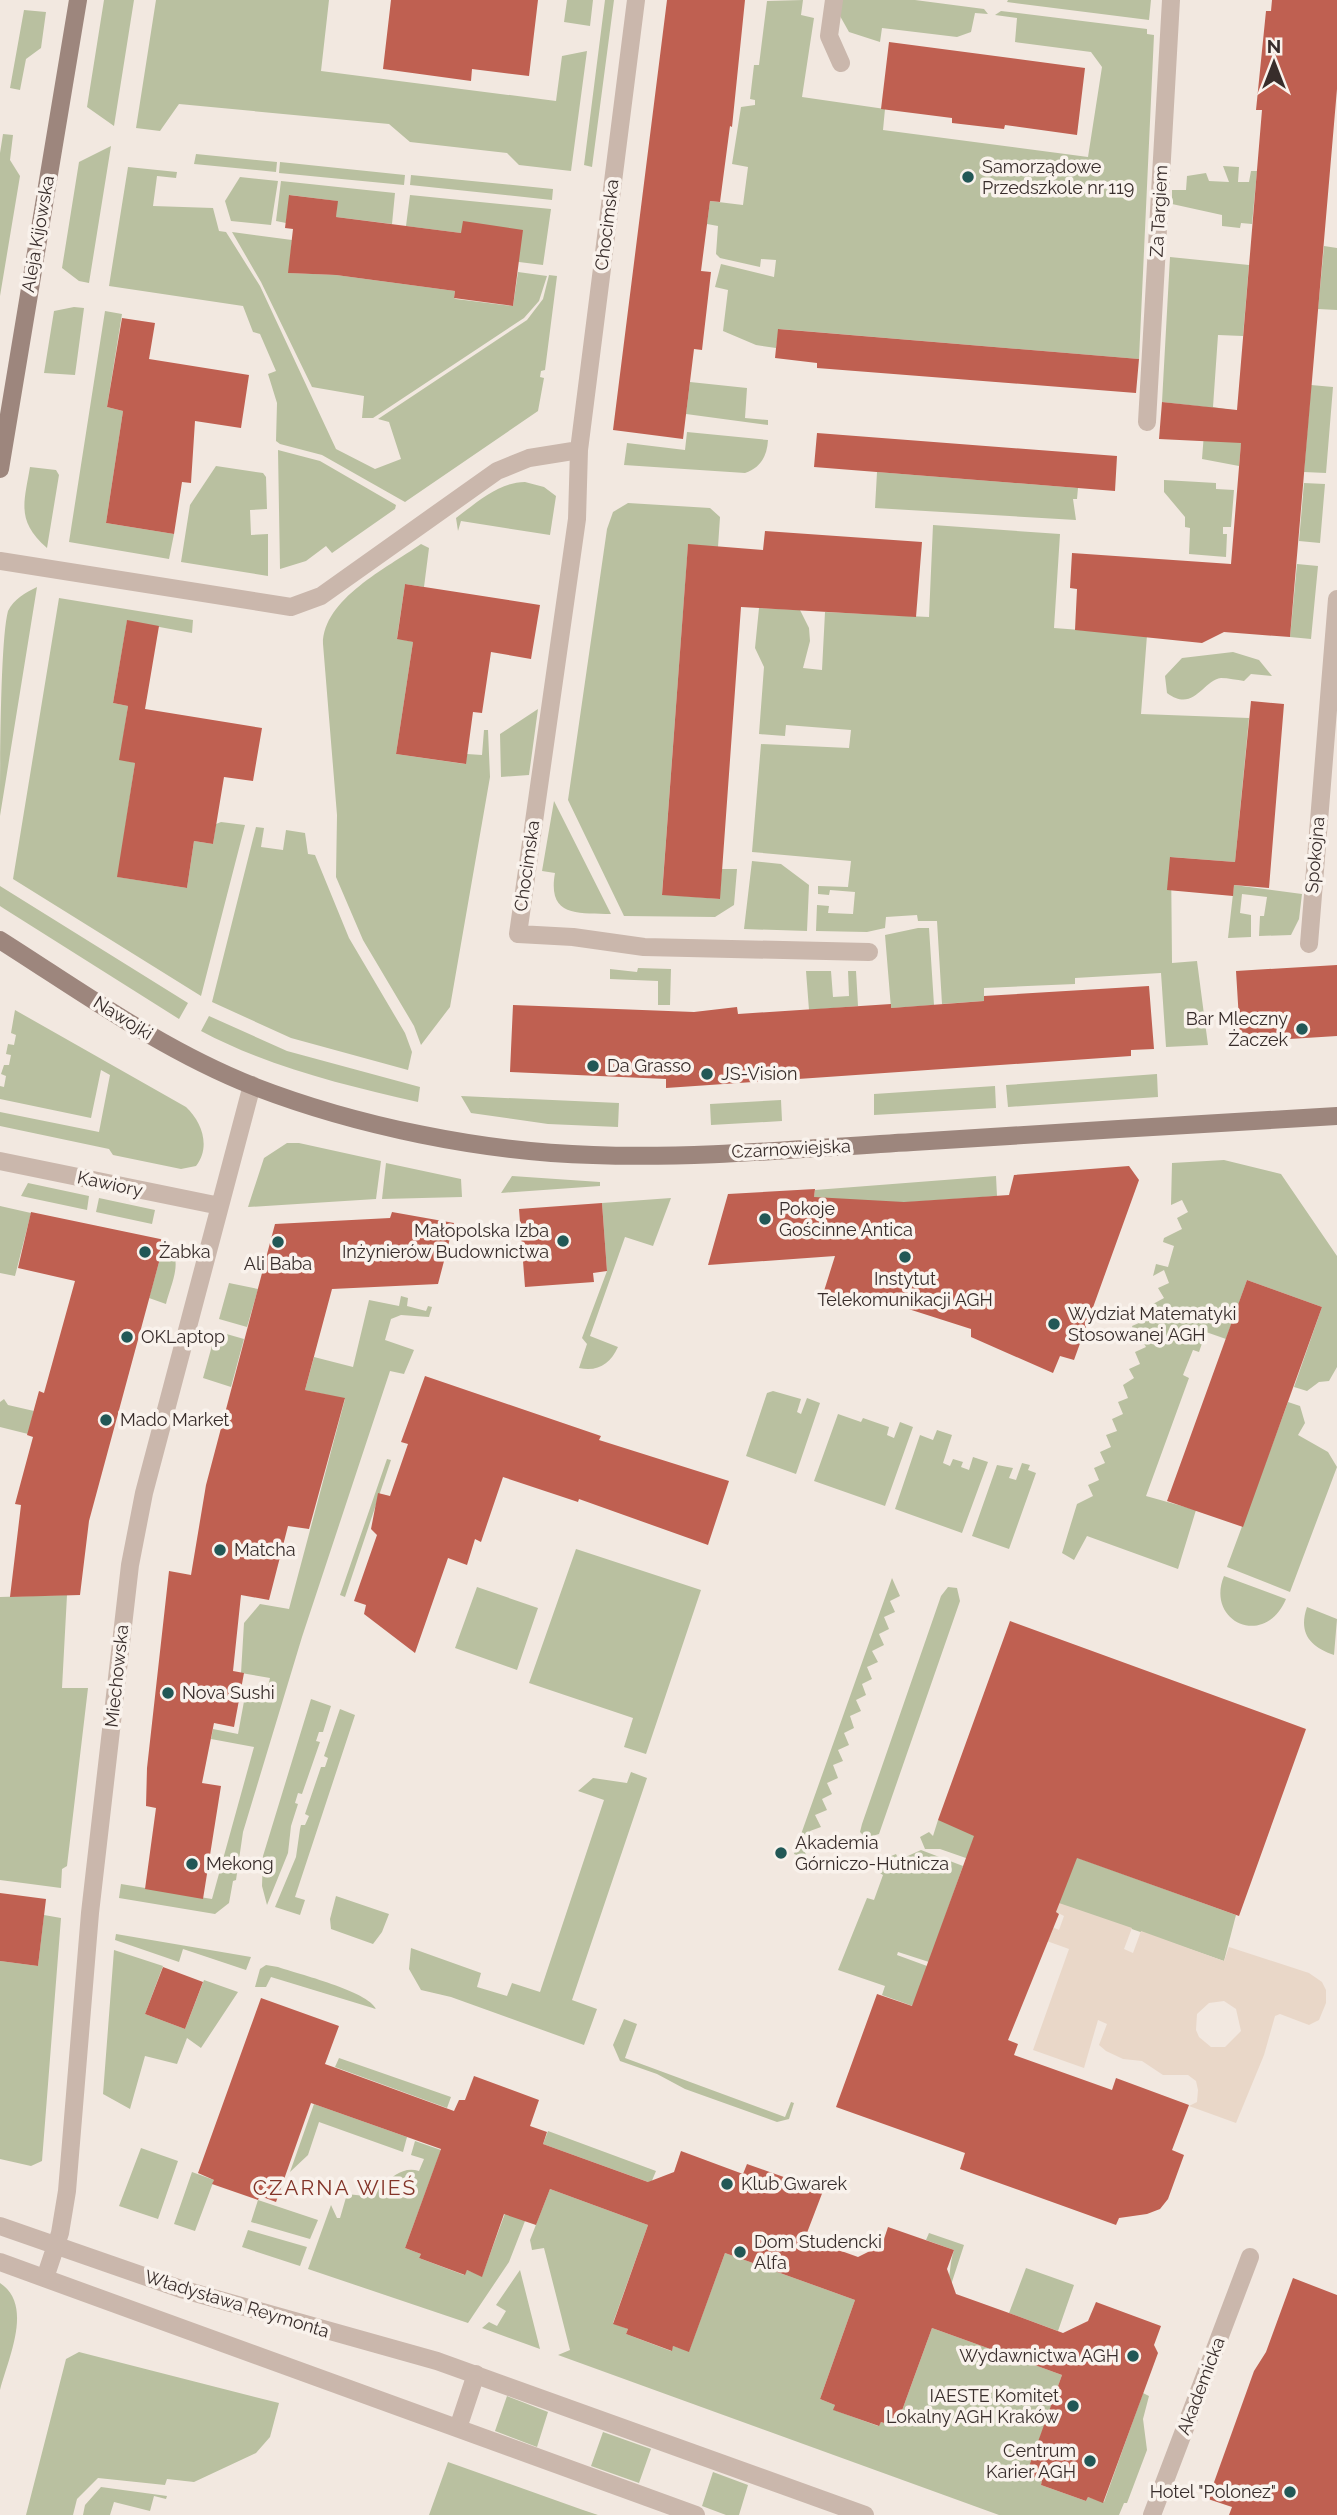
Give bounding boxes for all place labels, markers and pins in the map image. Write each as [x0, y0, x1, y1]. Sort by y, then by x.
place label: Samorządowe Przedszkole nr 119 [982, 156, 1134, 198]
marker: Samorządowe Przedszkole nr 119 [960, 169, 976, 185]
place label: Bar Mleczny Żaczek [1186, 1008, 1288, 1050]
marker: Bar Mleczny Żaczek [1294, 1021, 1310, 1037]
place label: Da Grasso [607, 1055, 692, 1076]
marker: Da Grasso [585, 1058, 601, 1074]
place label: JS-Vision [721, 1063, 798, 1084]
marker: JS-Vision [699, 1066, 715, 1082]
place label: Pokoje Gościnne Antica [779, 1198, 913, 1240]
marker: Pokoje Gościnne Antica [757, 1211, 773, 1227]
place label: Małopolska Izba Inżynierów Budownictwa [342, 1220, 549, 1262]
marker: Małopolska Izba Inżynierów Budownictwa [555, 1233, 571, 1249]
marker: Ali Baba [270, 1234, 286, 1250]
place label: Żabka [159, 1241, 211, 1262]
marker: Żabka [137, 1244, 153, 1260]
marker: Instytut Telekomunikacji AGH [897, 1249, 913, 1265]
place label: Ali Baba [244, 1253, 312, 1274]
place label: Instytut Telekomunikacji AGH [817, 1268, 993, 1310]
place label: Wydział Matematyki Stosowanej AGH [1068, 1303, 1237, 1345]
marker: Wydział Matematyki Stosowanej AGH [1046, 1316, 1062, 1332]
place label: OKLaptop [141, 1326, 225, 1347]
marker: OKLaptop [119, 1329, 135, 1345]
place label: Mado Market [120, 1409, 229, 1430]
marker: Mado Market [98, 1412, 114, 1428]
place label: Matcha [234, 1539, 296, 1560]
marker: Matcha [212, 1542, 228, 1558]
place label: Nova Sushi [182, 1682, 275, 1703]
marker: Nova Sushi [160, 1685, 176, 1701]
place label: Akademia Górniczo-Hutnicza [795, 1832, 949, 1874]
marker: Akademia Górniczo-Hutnicza [773, 1845, 789, 1861]
place label: Mekong [206, 1853, 274, 1874]
marker: Mekong [184, 1856, 200, 1872]
place label: Klub Gwarek [741, 2173, 847, 2194]
marker: Klub Gwarek [719, 2176, 735, 2192]
place label: Dom Studencki Alfa [754, 2231, 882, 2273]
marker: Dom Studencki Alfa [732, 2244, 748, 2260]
place label: Wydawnictwa AGH [959, 2345, 1119, 2366]
marker: Wydawnictwa AGH [1125, 2348, 1141, 2364]
place label: IAESTE Komitet Lokalny AGH Kraków [886, 2385, 1059, 2427]
marker: IAESTE Komitet Lokalny AGH Kraków [1065, 2398, 1081, 2414]
place label: Centrum Karier AGH [986, 2440, 1076, 2482]
marker: Centrum Karier AGH [1082, 2453, 1098, 2469]
place label: Hotel "Polonez" [1150, 2481, 1276, 2502]
marker: Hotel "Polonez" [1282, 2484, 1298, 2500]

